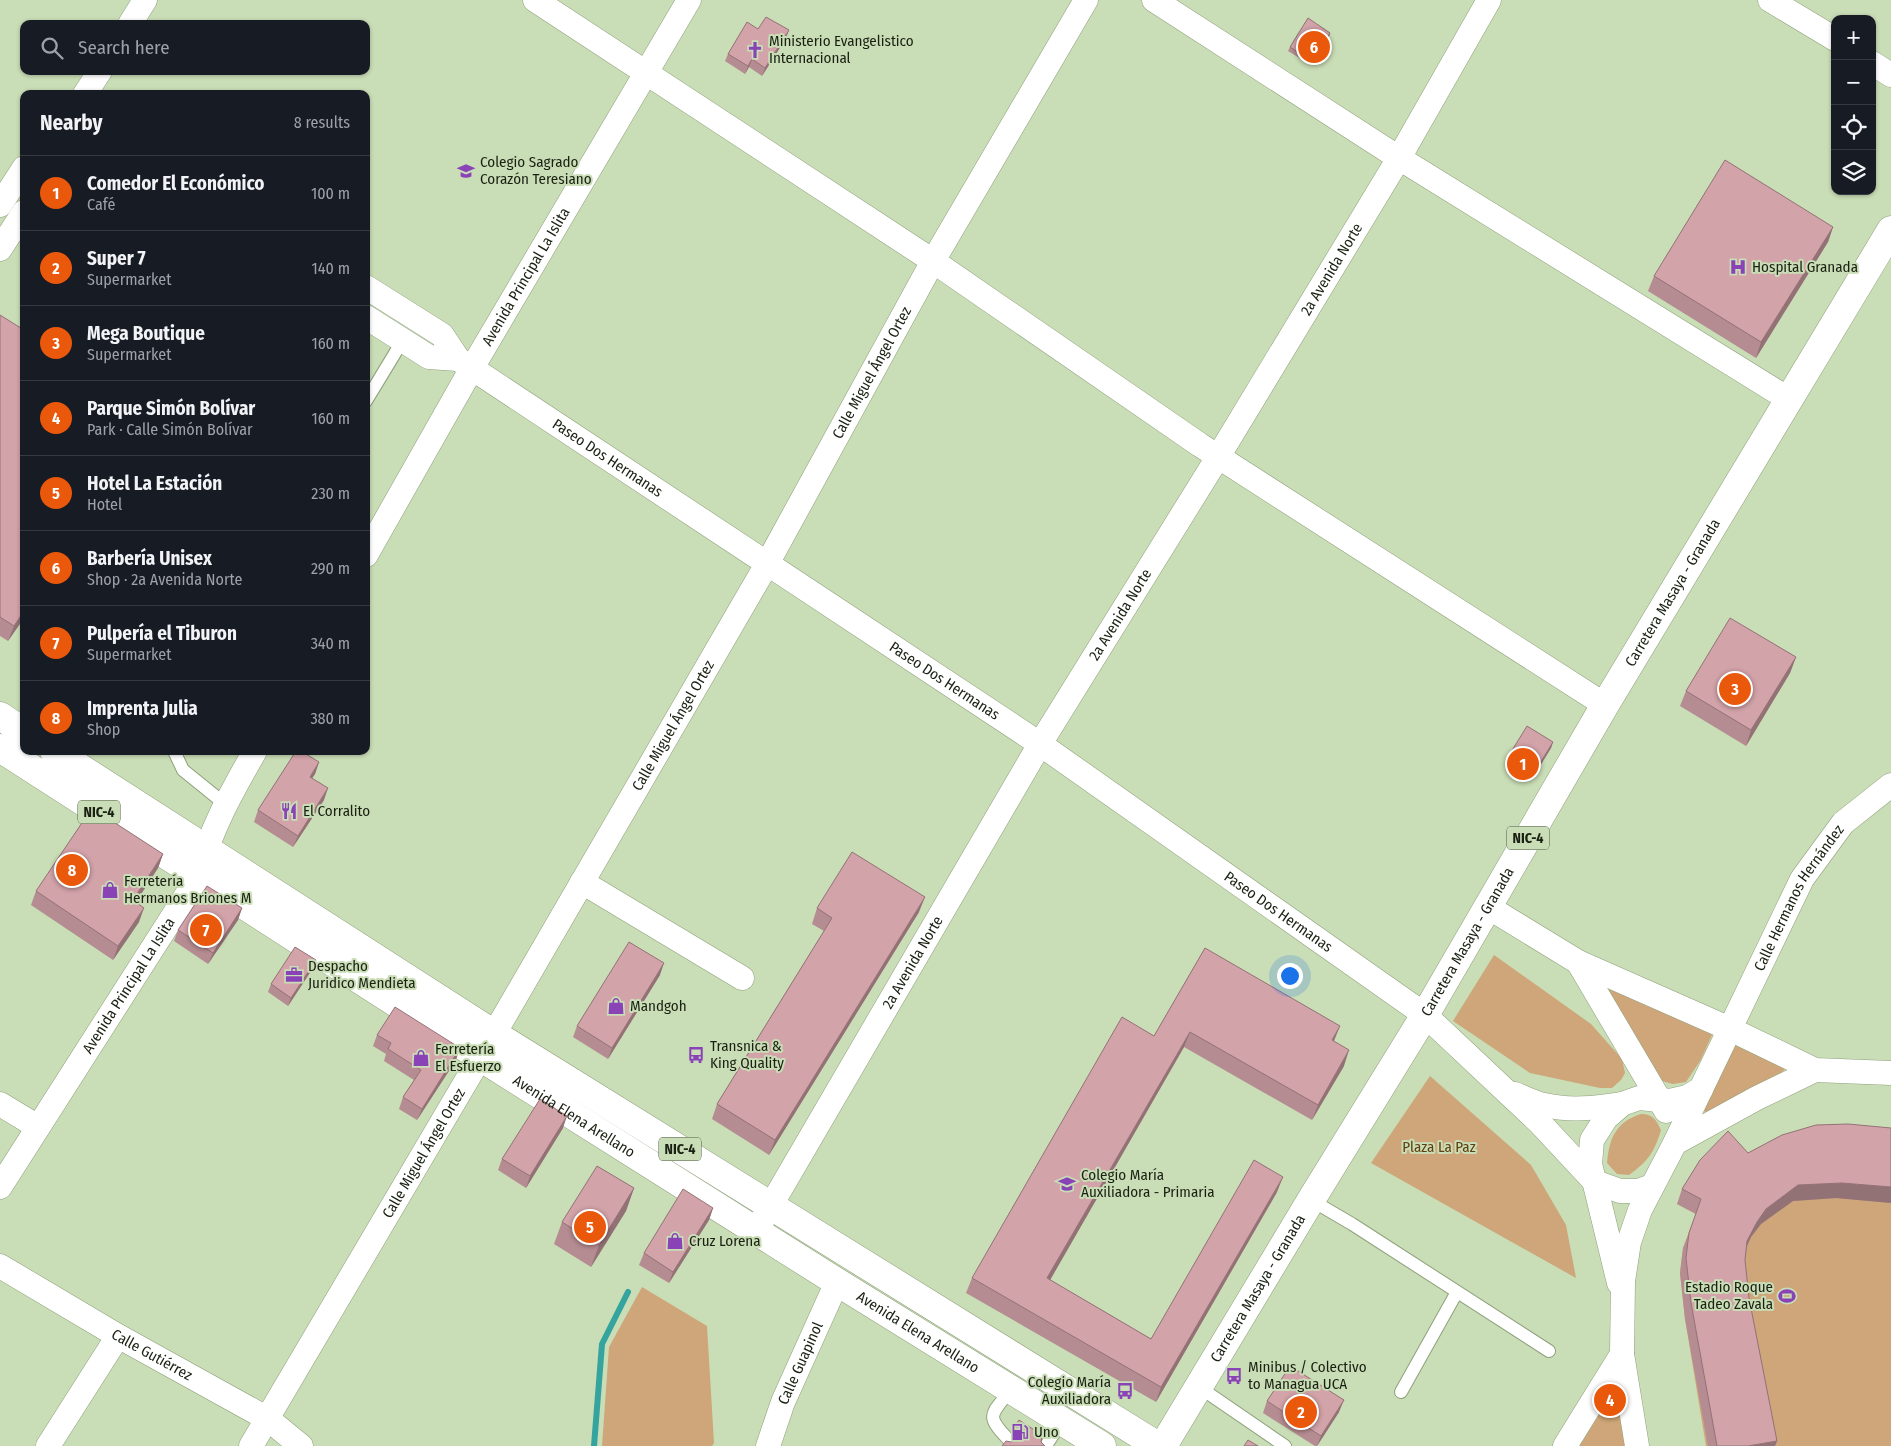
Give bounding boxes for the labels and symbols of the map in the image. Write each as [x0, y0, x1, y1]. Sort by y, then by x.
pin: 6 [1298, 28, 1330, 66]
place label: Ministerio Evangelistico Internacional [769, 32, 914, 67]
church icon: Ministerio Evangelistico Internacional [745, 40, 765, 60]
place label: Colegio Sagrado Corazón Teresiano [480, 153, 592, 188]
school or university icon: Colegio Sagrado Corazón Teresiano [456, 161, 476, 181]
street label: Avenida Principal La Islita [478, 204, 574, 349]
street label: 2a Avenida Norte [1297, 220, 1366, 318]
hospital icon: Hospital Granada [1728, 257, 1748, 277]
place label: Hospital Granada [1752, 258, 1858, 276]
street label: Calle Miguel Ángel Ortez [828, 304, 915, 442]
street label: Paseo Dos Hermanas [549, 415, 666, 501]
street label: Carretera Masaya - Granada [1621, 515, 1724, 670]
street label: 2a Avenida Norte [1085, 566, 1155, 664]
street label: Paseo Dos Hermanas [886, 638, 1003, 724]
street label: Calle Miguel Ángel Ortez [628, 657, 718, 794]
pin: 3 [1719, 670, 1751, 708]
pin: 1 [1507, 745, 1539, 783]
road number: NIC-4 [78, 800, 120, 824]
restaurant icon: El Corralito [279, 801, 299, 821]
place label: El Corralito [303, 802, 370, 820]
street label: Calle Hermanos Hernández [1750, 821, 1848, 974]
road number: NIC-4 [1507, 826, 1549, 850]
pin: 8 [56, 851, 88, 889]
street label: Carretera Masaya - Granada [1417, 864, 1518, 1020]
street label: Paseo Dos Hermanas [1221, 867, 1336, 956]
place label: Ferretería Hermanos Briones M [124, 872, 251, 907]
shop icon: Ferretería Hermanos Briones M [100, 880, 120, 900]
pin: 7 [190, 911, 222, 949]
street label: 2a Avenida Norte [879, 913, 947, 1012]
street label: Avenida Principal La Islita [79, 914, 179, 1057]
place label: Despacho Juridico Mendieta [308, 957, 416, 992]
your location [1277, 963, 1303, 989]
office icon: Despacho Juridico Mendieta [284, 965, 304, 985]
shop icon: Mandgoh [606, 996, 626, 1016]
place label: Mandgoh [630, 997, 687, 1015]
place label: Transnica & King Quality [710, 1037, 784, 1072]
place label: Ferretería El Esfuerzo [435, 1040, 502, 1075]
bus stop icon: Transnica & King Quality [686, 1045, 706, 1065]
shop icon: Ferretería El Esfuerzo [411, 1048, 431, 1068]
street label: Avenida Elena Arellano [510, 1071, 638, 1161]
street label: Calle Miguel Ángel Ortez [378, 1085, 469, 1221]
road number: NIC-4 [659, 1138, 701, 1160]
park label: Plaza La Paz [1402, 1138, 1476, 1156]
place label: Colegio María Auxiliadora - Primaria [1081, 1166, 1215, 1201]
school or university icon: Colegio María Auxiliadora - Primaria [1057, 1174, 1077, 1194]
pin: 5 [574, 1208, 606, 1246]
street label: Carretera Masaya - Granada [1206, 1211, 1309, 1366]
shop icon: Cruz Lorena [665, 1231, 685, 1251]
place label: Cruz Lorena [689, 1232, 761, 1250]
place label: Estadio Roque Tadeo Zavala [1685, 1278, 1773, 1313]
sports icon: Estadio Roque Tadeo Zavala [1777, 1286, 1797, 1306]
street label: Avenida Elena Arellano [853, 1287, 983, 1377]
street label: Calle Guapinol [774, 1319, 827, 1407]
street label: Calle Gutiérrez [108, 1325, 195, 1384]
place label: Minibus / Colectivo to Managua UCA [1248, 1358, 1367, 1393]
bus stop icon: Minibus / Colectivo to Managua UCA [1224, 1366, 1244, 1386]
place label: Colegio María Auxiliadora [1028, 1373, 1111, 1408]
bus stop icon: Colegio María Auxiliadora [1115, 1381, 1135, 1401]
pin: 4 [1594, 1381, 1626, 1419]
pin: 2 [1285, 1393, 1317, 1431]
fuel station icon: Uno [1010, 1422, 1030, 1442]
place label: Uno [1034, 1423, 1059, 1441]

